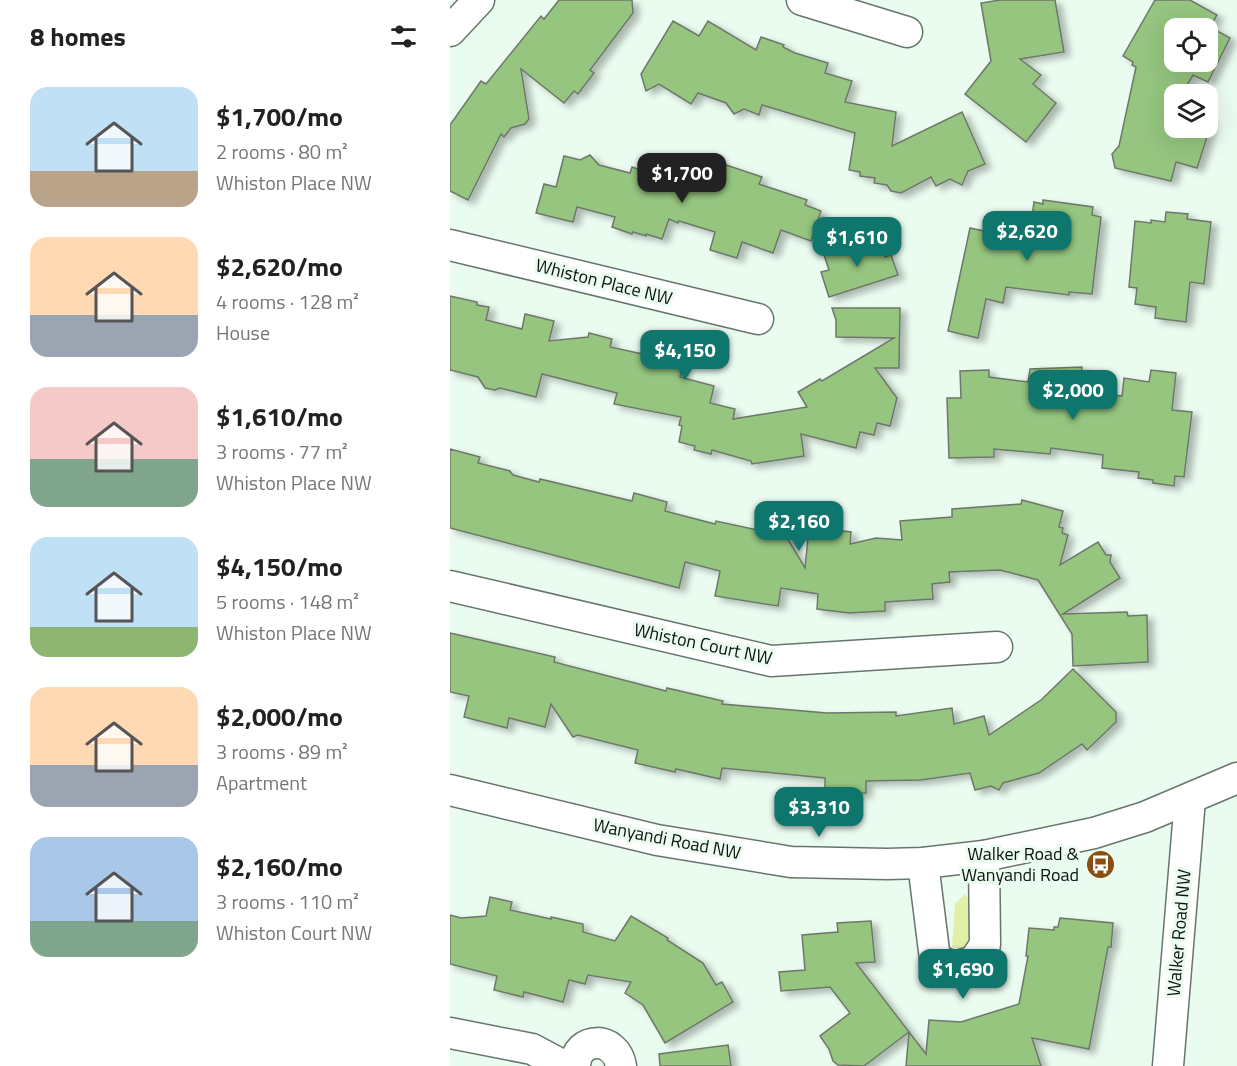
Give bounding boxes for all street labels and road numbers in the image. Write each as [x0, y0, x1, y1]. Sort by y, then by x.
street label: Whiston Place NW [533, 251, 675, 312]
street label: Whiston Court NW [631, 616, 775, 671]
street label: Wanyandi Road NW [591, 811, 743, 866]
street label: Walker Road NW [1159, 868, 1198, 998]

